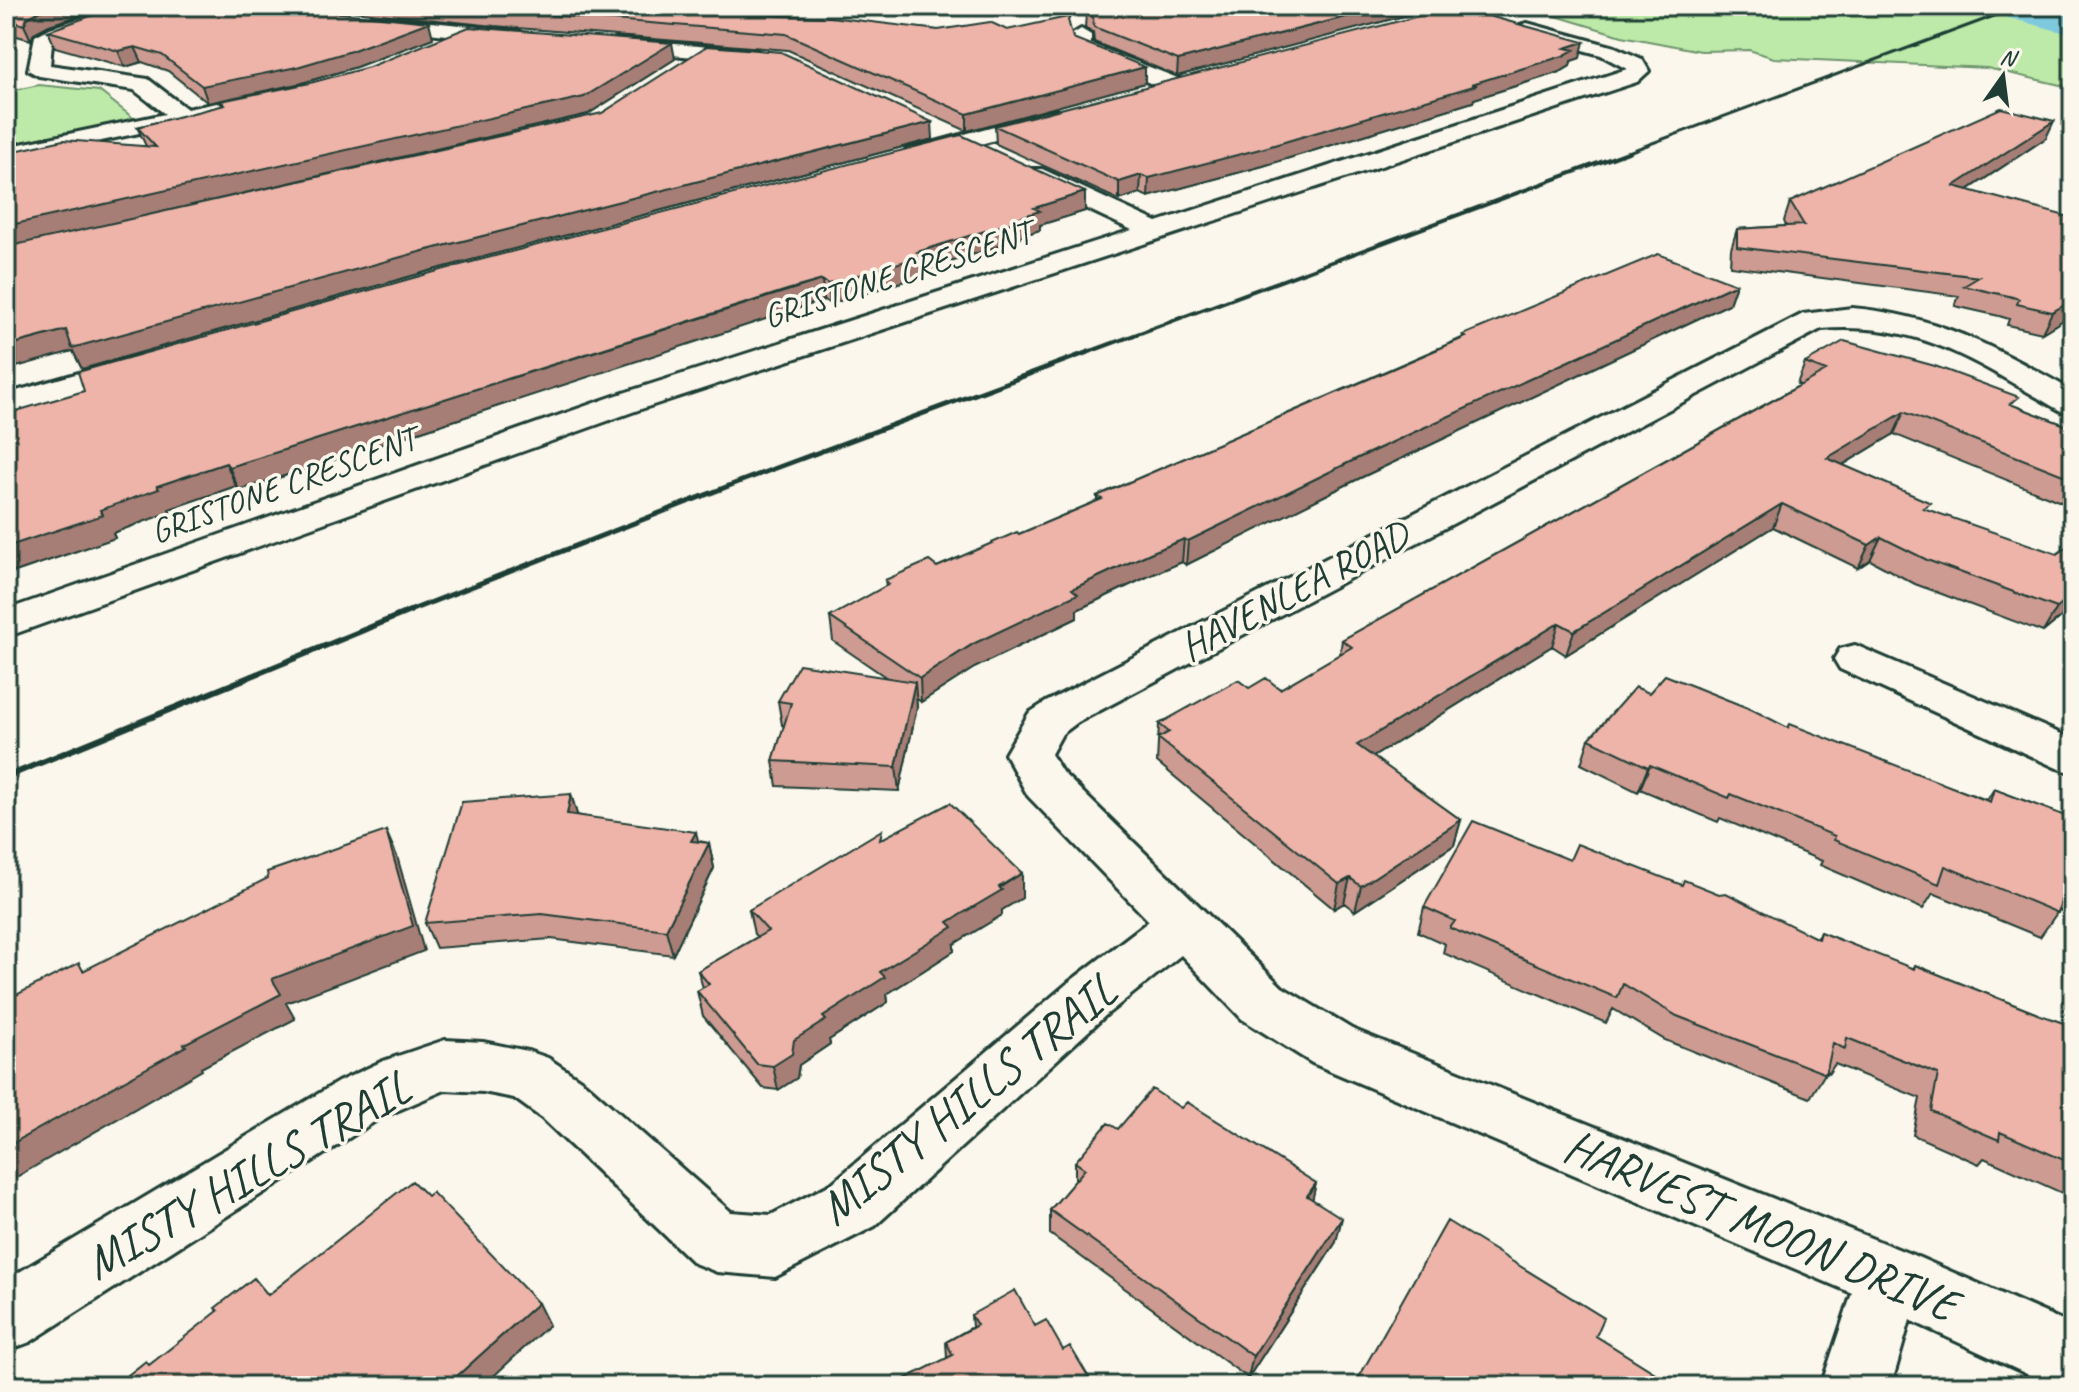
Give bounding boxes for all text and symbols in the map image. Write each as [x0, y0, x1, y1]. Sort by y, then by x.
north arrow [1963, 36, 2043, 116]
text: N [1998, 42, 2021, 74]
street label: GRISTONE CRESCENT [758, 208, 1044, 337]
street label: GRISTONE CRESCENT [145, 414, 429, 553]
street label: HAVENLEA ROAD [1171, 508, 1420, 672]
street label: MISTY HILLS TRAIL [806, 960, 1128, 1237]
street label: MISTY HILLS TRAIL [74, 1057, 421, 1292]
street label: HARVEST MOON DRIVE [1555, 1115, 1972, 1337]

